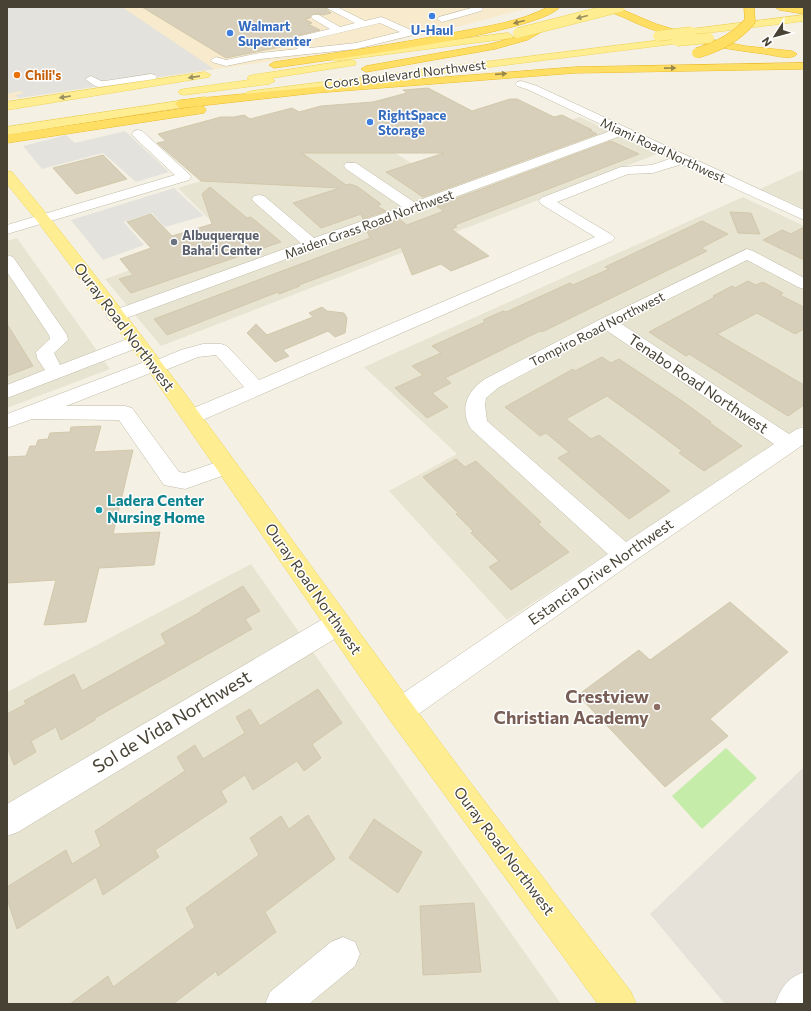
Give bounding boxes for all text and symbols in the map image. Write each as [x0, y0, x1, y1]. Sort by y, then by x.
marker: U-Haul [427, 11, 437, 21]
one-way arrow [576, 14, 588, 20]
north arrow [755, 16, 795, 56]
place label: Walmart Supercenter [238, 18, 312, 49]
one-way arrow [513, 19, 525, 25]
place label: U-Haul [411, 22, 453, 38]
marker: Walmart Supercenter [225, 28, 235, 38]
text: N [759, 35, 774, 49]
street label: Coors Boulevard Northwest [323, 56, 487, 92]
one-way arrow [664, 65, 677, 71]
place label: Chili's [25, 67, 61, 83]
marker: Chili's [12, 70, 22, 80]
one-way arrow [495, 71, 507, 78]
one-way arrow [187, 74, 200, 80]
one-way arrow [59, 94, 71, 100]
place label: RightSpace Storage [378, 107, 446, 138]
street label: Miami Road Northwest [598, 114, 728, 186]
marker: RightSpace Storage [365, 117, 375, 127]
street label: Maiden Grass Road Northwest [282, 186, 456, 262]
place label: Albuquerque Baha'i Center [182, 227, 262, 258]
marker: Albuquerque Baha'i Center [169, 237, 179, 247]
street label: Ouray Road Northwest [71, 259, 179, 394]
street label: Tompiro Road Northwest [527, 288, 667, 370]
street label: Tenabo Road Northwest [625, 330, 772, 437]
place label: Ladera Center Nursing Home [107, 491, 205, 526]
marker: Ladera Center Nursing Home [94, 505, 104, 515]
street label: Estancia Drive Northwest [525, 514, 676, 628]
street label: Ouray Road Northwest [262, 519, 366, 658]
street label: Sol de Vida Northwest [88, 665, 255, 777]
place label: Crestview Christian Academy [494, 685, 649, 728]
marker: Crestview Christian Academy [652, 702, 662, 712]
street label: Ouray Road Northwest [451, 783, 559, 918]

